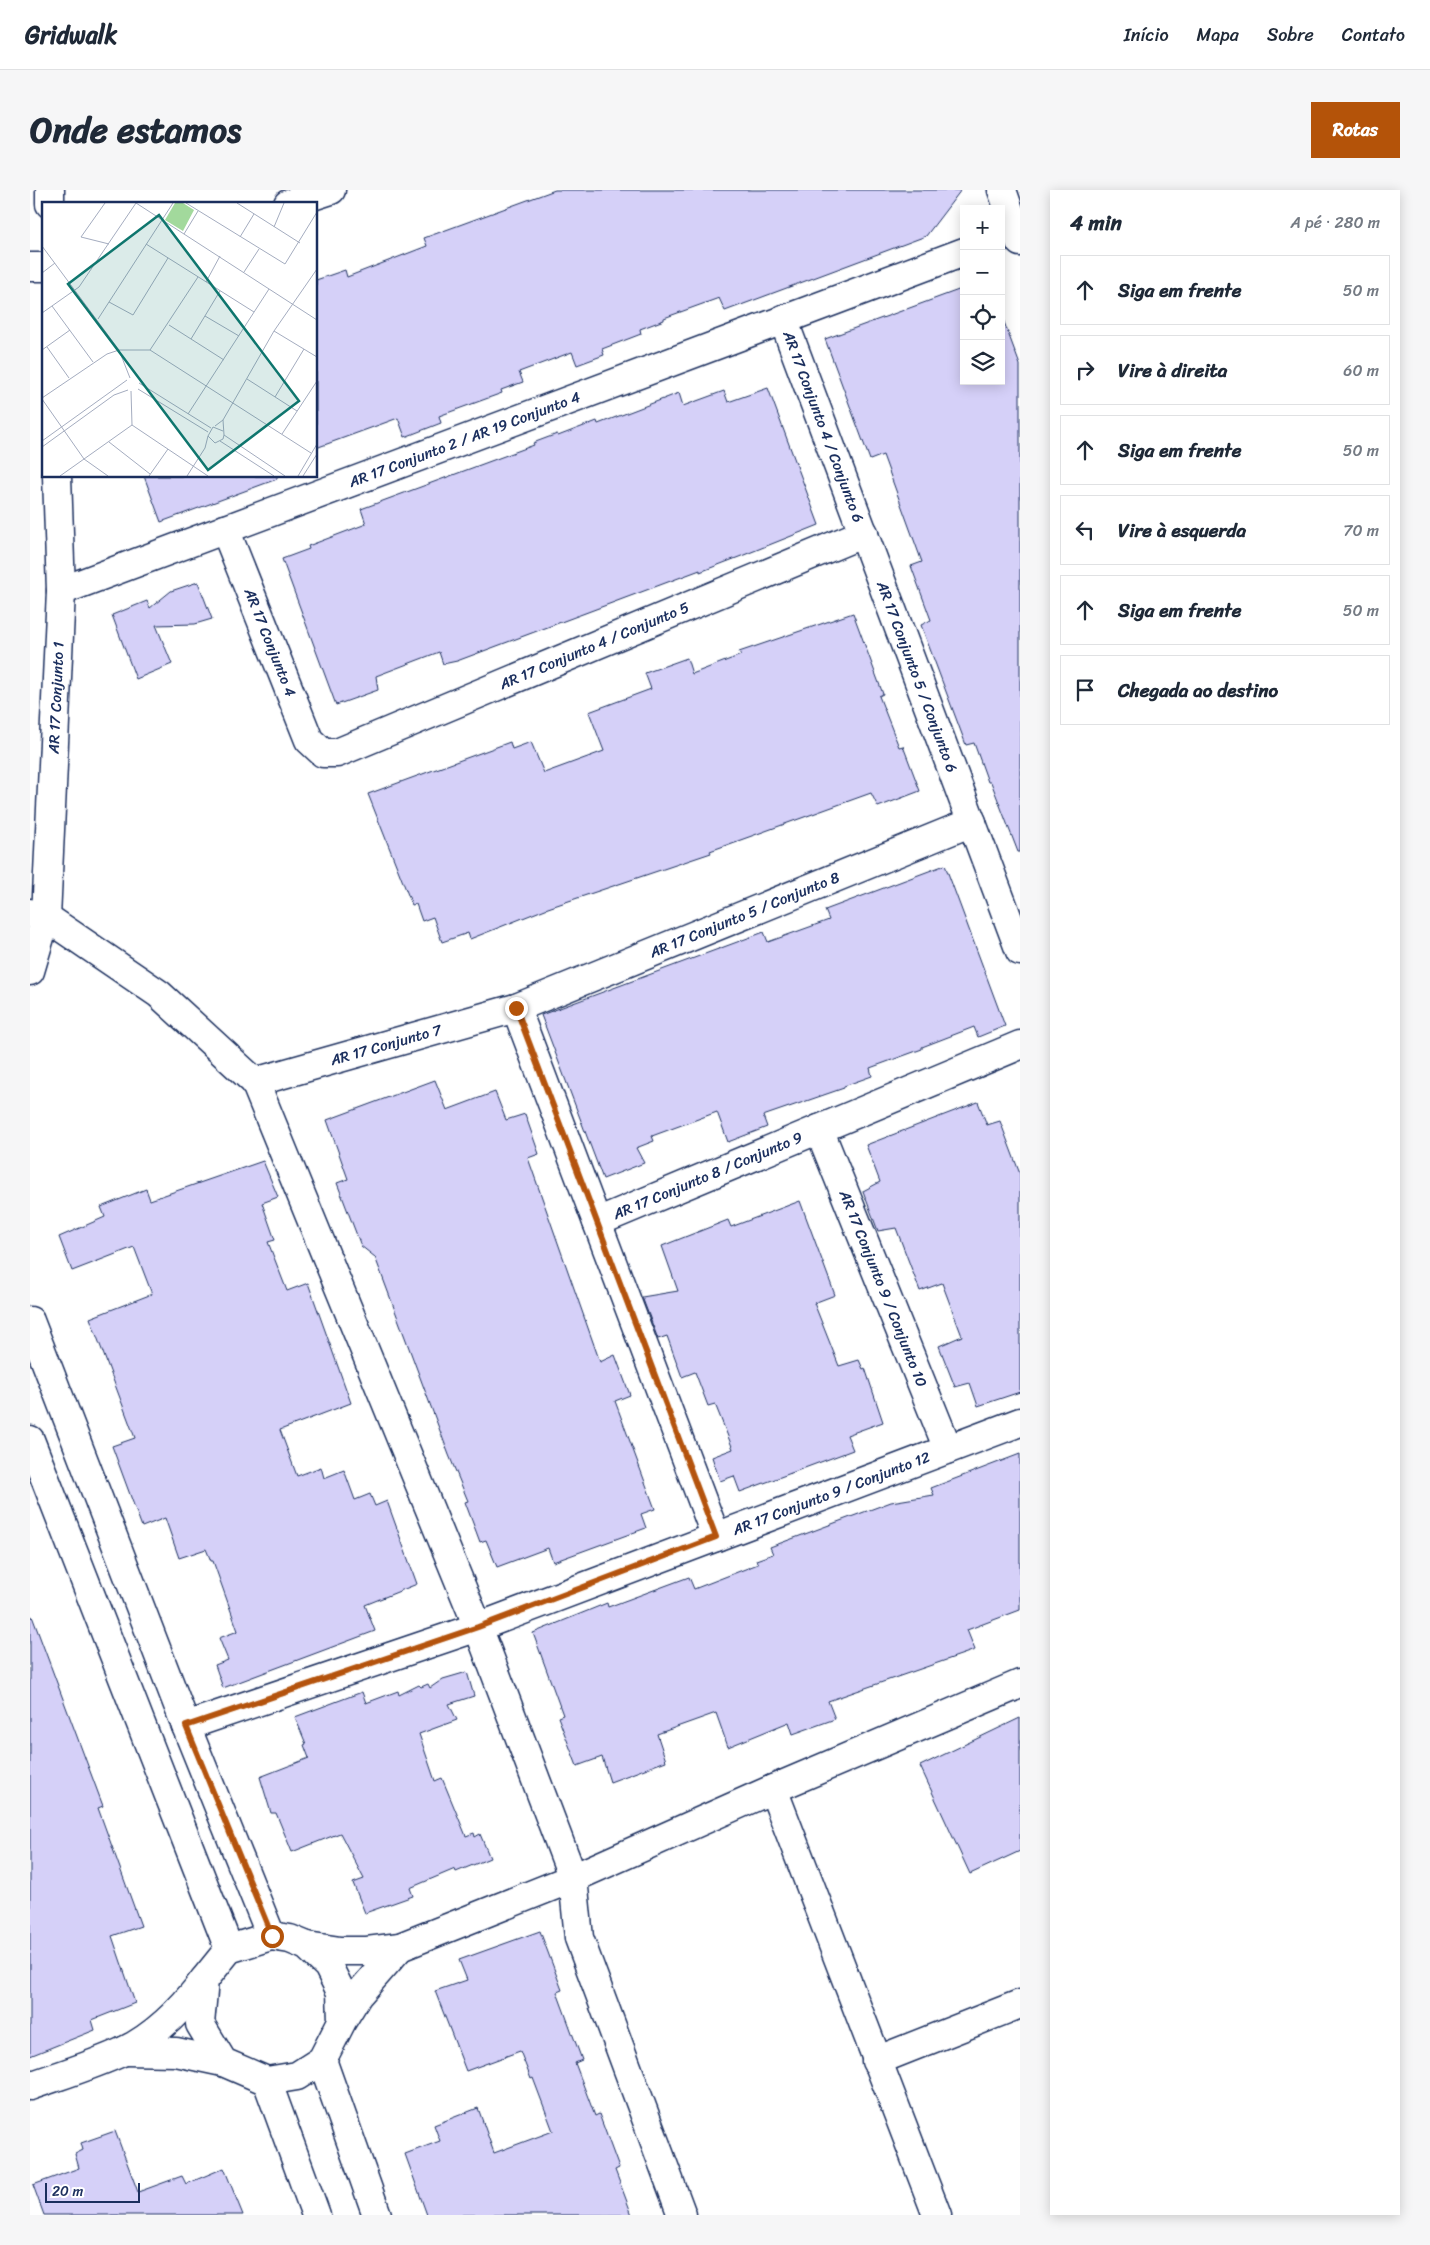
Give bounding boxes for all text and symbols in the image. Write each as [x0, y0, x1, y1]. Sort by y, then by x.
text: Gridwalk [25, 14, 117, 56]
text: Início [1124, 19, 1169, 51]
text: Mapa [1197, 19, 1239, 51]
text: Sobre [1267, 19, 1314, 51]
text: Contato [1342, 19, 1405, 51]
text: Onde estamos [30, 99, 241, 161]
button: Rotas [1311, 102, 1400, 158]
inset map [42, 202, 318, 478]
text: 4 min [1070, 204, 1122, 242]
map controls [960, 205, 1005, 385]
button: + [960, 205, 1005, 250]
text: A pé · 280 m [1291, 208, 1380, 237]
button: − [960, 250, 1005, 295]
text: Siga em frente [1118, 274, 1241, 307]
icon: ahead [1071, 276, 1099, 304]
text: 50 m [1343, 276, 1379, 305]
button: locate [960, 295, 1005, 340]
street label: AR 17 Conjunto 4 / Conjunto 6 [775, 326, 871, 526]
button: layers [960, 340, 1005, 385]
text: Vire à direita [1118, 354, 1227, 387]
icon: right [1071, 356, 1099, 384]
text: 60 m [1343, 356, 1379, 385]
street label: AR 17 Conjunto 2 / AR 19 Conjunto 4 [344, 384, 584, 495]
text: Siga em frente [1118, 434, 1241, 467]
icon: ahead [1071, 436, 1099, 464]
text: 50 m [1343, 436, 1379, 465]
text: Vire à esquerda [1118, 514, 1246, 547]
icon: left [1071, 516, 1099, 544]
text: 70 m [1343, 516, 1379, 545]
street label: AR 17 Conjunto 5 / Conjunto 6 [869, 576, 965, 776]
street label: AR 17 Conjunto 4 [236, 583, 304, 701]
street label: AR 17 Conjunto 4 / Conjunto 5 [494, 594, 693, 697]
text: Siga em frente [1118, 594, 1241, 627]
icon: ahead [1071, 596, 1099, 624]
text: 50 m [1343, 596, 1379, 625]
street label: AR 17 Conjunto 1 [40, 641, 72, 755]
text: Chegada ao destino [1118, 674, 1278, 707]
icon: arrive [1071, 676, 1099, 704]
street label: AR 17 Conjunto 5 / Conjunto 8 [644, 864, 844, 966]
route end [505, 997, 528, 1020]
street label: AR 17 Conjunto 7 [326, 1016, 446, 1073]
street label: AR 17 Conjunto 8 / Conjunto 9 [608, 1124, 807, 1227]
street label: AR 17 Conjunto 9 / Conjunto 10 [832, 1185, 935, 1391]
street label: AR 17 Conjunto 9 / Conjunto 12 [728, 1444, 934, 1543]
route start [261, 1925, 284, 1948]
text: 20 m [52, 2179, 83, 2204]
scale bar [45, 2180, 140, 2203]

